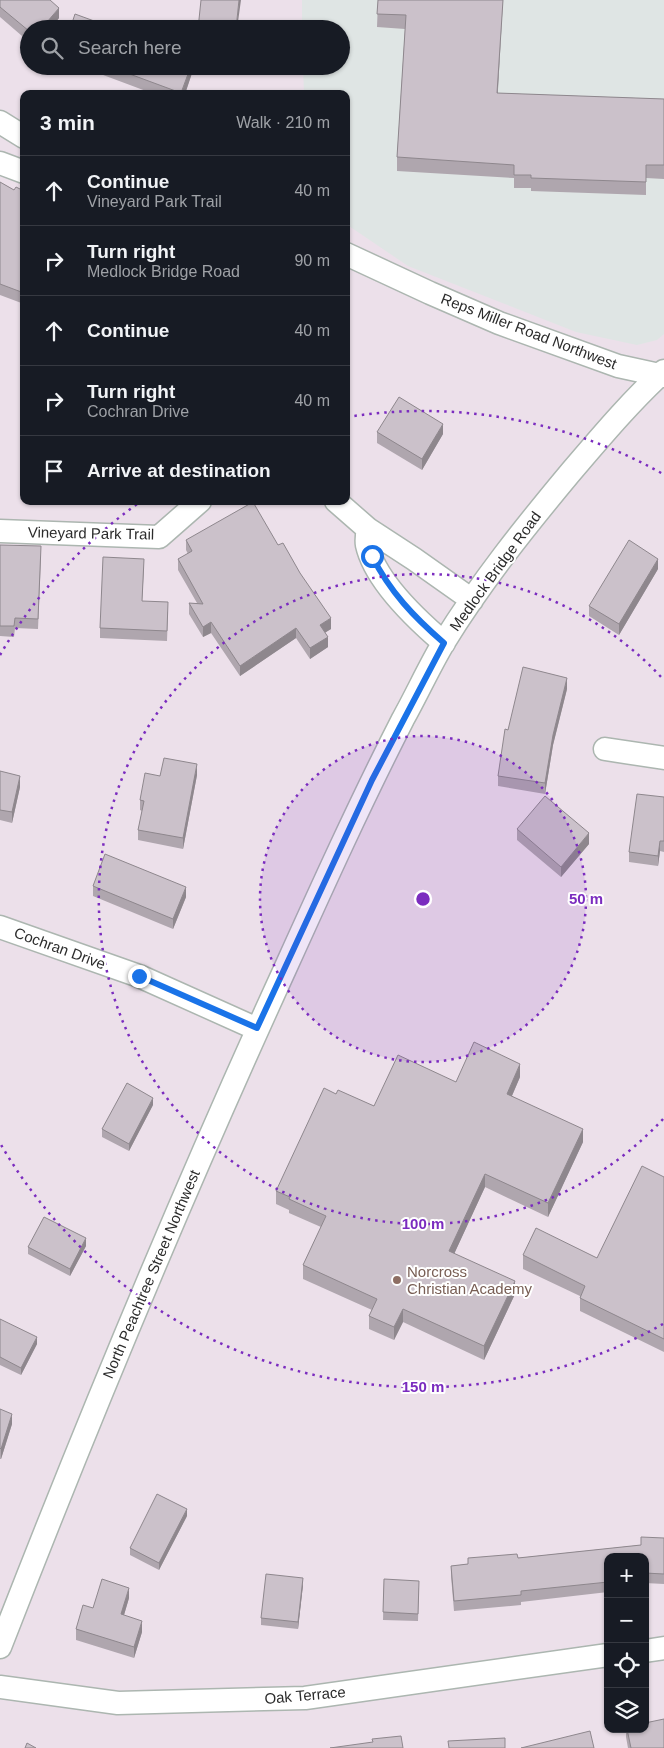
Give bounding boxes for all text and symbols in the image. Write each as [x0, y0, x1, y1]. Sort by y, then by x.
search box [20, 20, 350, 75]
icon: search [38, 34, 66, 62]
text: Search here [78, 37, 182, 58]
text: 3 min [40, 111, 95, 134]
text: Walk · 210 m [236, 114, 330, 131]
text: Continue [87, 171, 169, 192]
icon: ahead [40, 177, 68, 205]
text: 40 m [294, 182, 330, 199]
text: Vineyard Park Trail [87, 193, 222, 210]
text: Turn right [87, 241, 175, 262]
icon: right [40, 247, 68, 275]
text: 90 m [294, 252, 330, 269]
text: Medlock Bridge Road [87, 263, 240, 280]
street label: Reps Miller Road Northwest [439, 290, 620, 373]
icon: ahead [40, 317, 68, 345]
text: Continue [87, 320, 169, 341]
text: 40 m [294, 322, 330, 339]
text: Turn right [87, 381, 175, 402]
icon: right [40, 387, 68, 415]
text: 40 m [294, 392, 330, 409]
text: Cochran Drive [87, 403, 189, 420]
icon: arrive [40, 457, 68, 485]
text: Arrive at destination [87, 460, 271, 481]
street label: Medlock Bridge Road [446, 508, 544, 634]
street label: Vineyard Park Trail [28, 523, 154, 543]
route start [361, 545, 384, 568]
centre of rings [414, 890, 432, 908]
text: 50 m [569, 890, 603, 907]
street label: Cochran Drive [12, 924, 108, 972]
route end [128, 965, 151, 988]
street label: North Peachtree Street Northwest [99, 1166, 203, 1381]
text: 100 m [402, 1215, 444, 1232]
place label: Norcross Christian Academy [407, 1263, 533, 1297]
marker: Norcross Christian Academy [391, 1274, 403, 1286]
text: 150 m [402, 1378, 444, 1395]
map controls [604, 1553, 649, 1733]
button: + [604, 1553, 649, 1598]
button: − [604, 1598, 649, 1643]
button: locate [604, 1643, 649, 1688]
street label: Oak Terrace [264, 1683, 346, 1707]
button: layers [604, 1688, 649, 1733]

